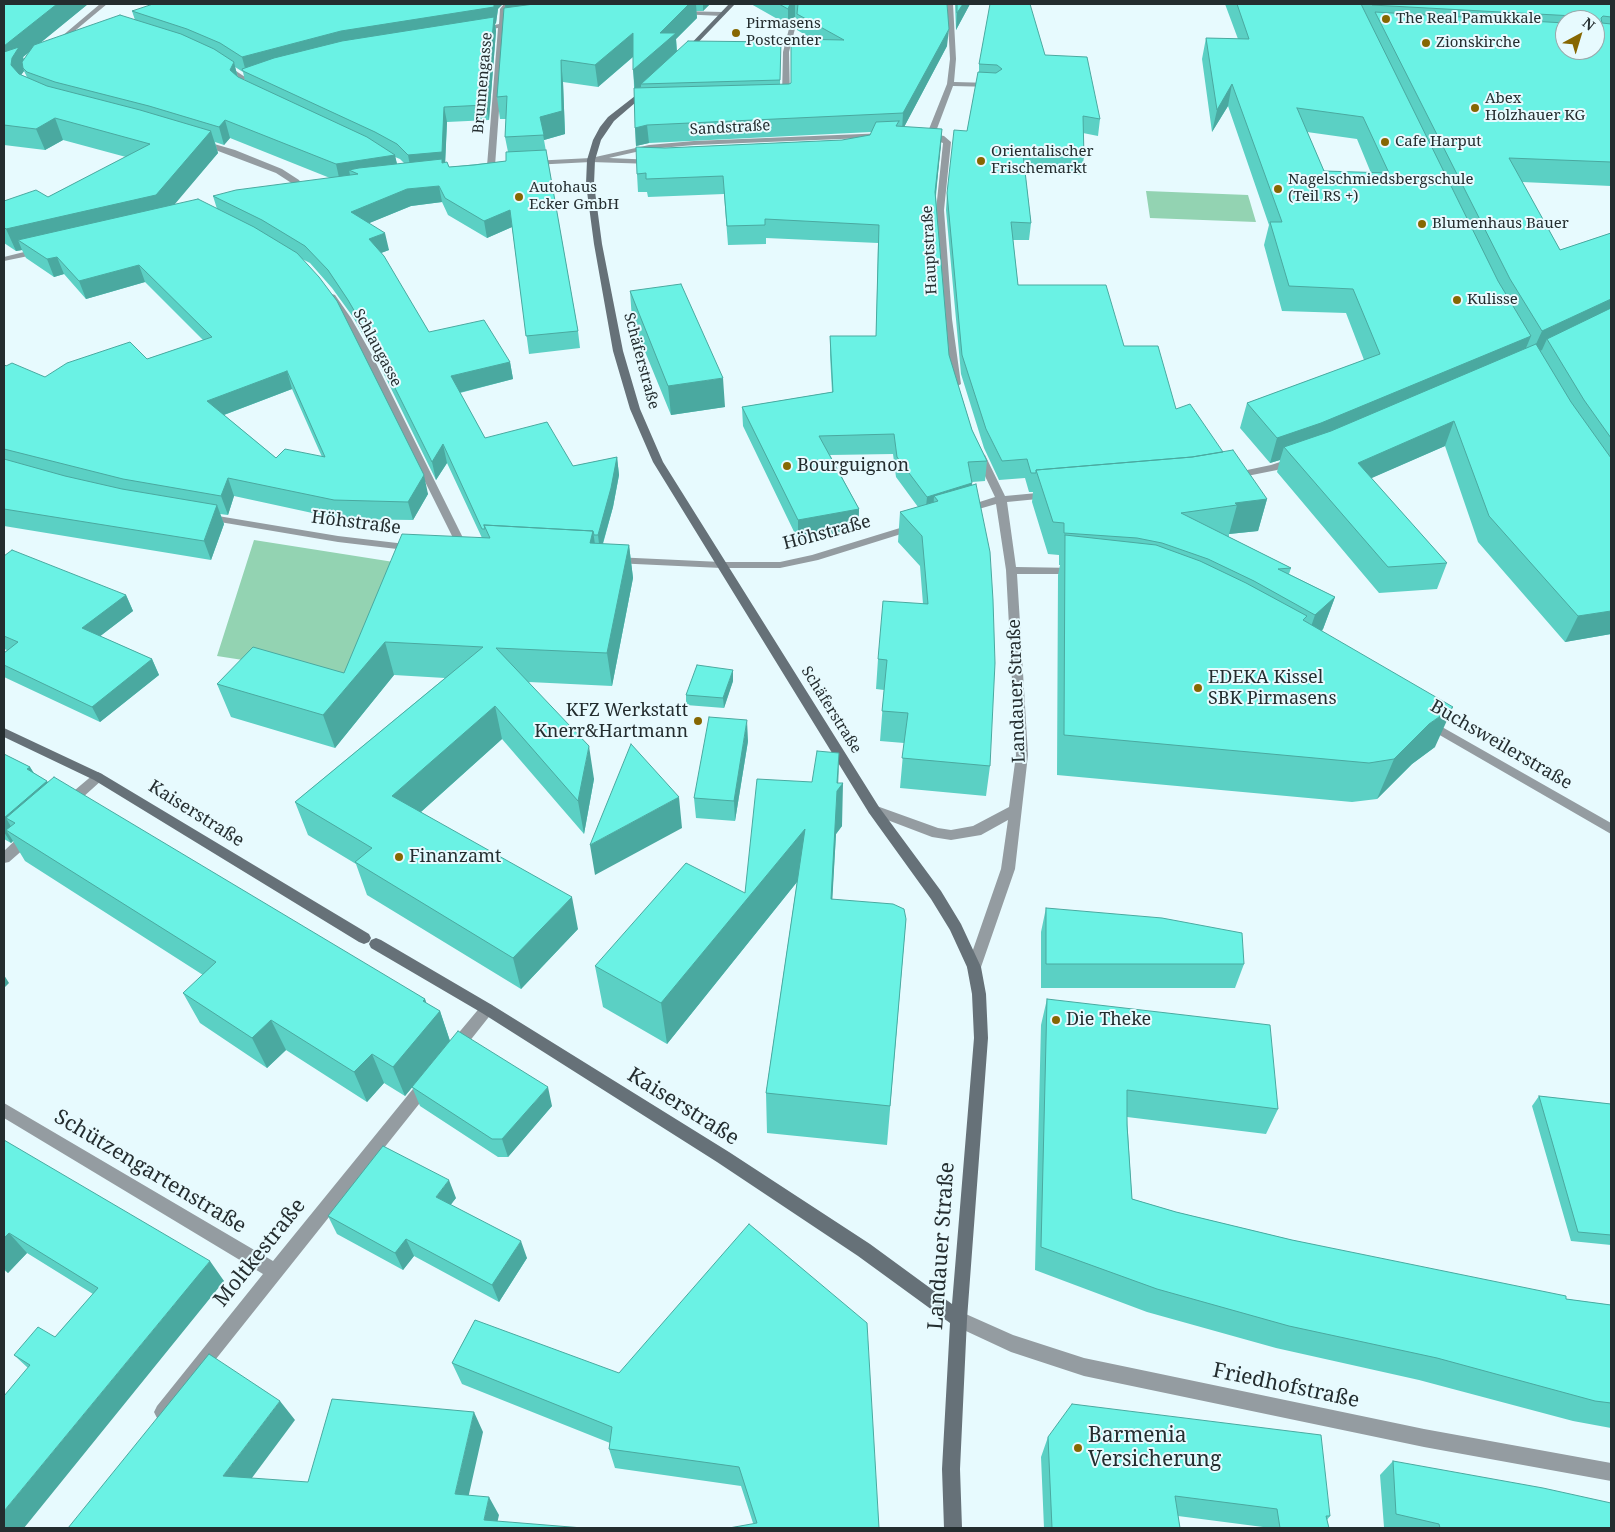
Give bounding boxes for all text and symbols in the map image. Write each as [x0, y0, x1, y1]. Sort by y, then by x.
place label: The Real Pamukkale [1396, 10, 1541, 28]
north arrow [1555, 10, 1605, 60]
marker: The Real Pamukkale [1380, 13, 1392, 25]
text: N [1579, 13, 1599, 35]
place label: Pirmasens Postcenter [746, 15, 821, 50]
marker: Pirmasens Postcenter [730, 27, 742, 39]
street label: Brunnengasse [470, 32, 496, 134]
place label: Zionskirche [1436, 34, 1520, 52]
marker: Zionskirche [1420, 37, 1432, 49]
place label: Abex Holzhauer KG [1485, 90, 1585, 125]
marker: Abex Holzhauer KG [1469, 102, 1481, 114]
street label: Sandstraße [689, 117, 771, 139]
place label: Cafe Harput [1395, 133, 1482, 151]
marker: Cafe Harput [1379, 136, 1391, 148]
place label: Orientalischer Frischemarkt [991, 143, 1094, 178]
marker: Orientalischer Frischemarkt [975, 155, 987, 167]
place label: Nagelschmiedsbergschule (Teil RS +) [1288, 171, 1474, 206]
place label: Autohaus Ecker GmbH [529, 179, 619, 214]
marker: Nagelschmiedsbergschule (Teil RS +) [1272, 183, 1284, 195]
marker: Autohaus Ecker GmbH [513, 191, 525, 203]
street label: Hauptstraße [919, 205, 941, 295]
place label: Blumenhaus Bauer [1432, 215, 1569, 233]
marker: Blumenhaus Bauer [1416, 218, 1428, 230]
place label: Kulisse [1467, 291, 1518, 309]
marker: Kulisse [1451, 294, 1463, 306]
street label: Schlaugasse [349, 306, 405, 390]
street label: Schäferstraße [619, 311, 663, 411]
place label: Bourguignon [797, 455, 909, 477]
marker: Bourguignon [781, 460, 793, 472]
street label: Höhstraße [310, 507, 402, 539]
street label: Höhstraße [781, 511, 873, 555]
street label: Landauer Straße [1004, 619, 1030, 763]
street label: Schäferstraße [797, 663, 865, 757]
place label: EDEKA Kissel SBK Pirmasens [1208, 667, 1337, 710]
marker: EDEKA Kissel SBK Pirmasens [1192, 682, 1204, 694]
street label: Buchsweilerstraße [1426, 696, 1576, 794]
place label: KFZ Werkstatt Knerr&Hartmann [534, 700, 688, 742]
marker: KFZ Werkstatt Knerr&Hartmann [692, 715, 704, 727]
street label: Kaiserstraße [144, 776, 248, 852]
place label: Finanzamt [409, 846, 501, 868]
marker: Finanzamt [393, 851, 405, 863]
place label: Die Theke [1066, 1009, 1151, 1031]
marker: Die Theke [1050, 1014, 1062, 1026]
street label: Kaiserstraße [623, 1063, 743, 1151]
street label: Schützengartenstraße [49, 1105, 251, 1239]
street label: Landauer Straße [924, 1161, 960, 1331]
street label: Moltkestraße [209, 1194, 311, 1312]
street label: Friedhofstraße [1210, 1358, 1362, 1414]
place label: Barmenia Versicherung [1088, 1423, 1221, 1473]
marker: Barmenia Versicherung [1072, 1442, 1084, 1454]

